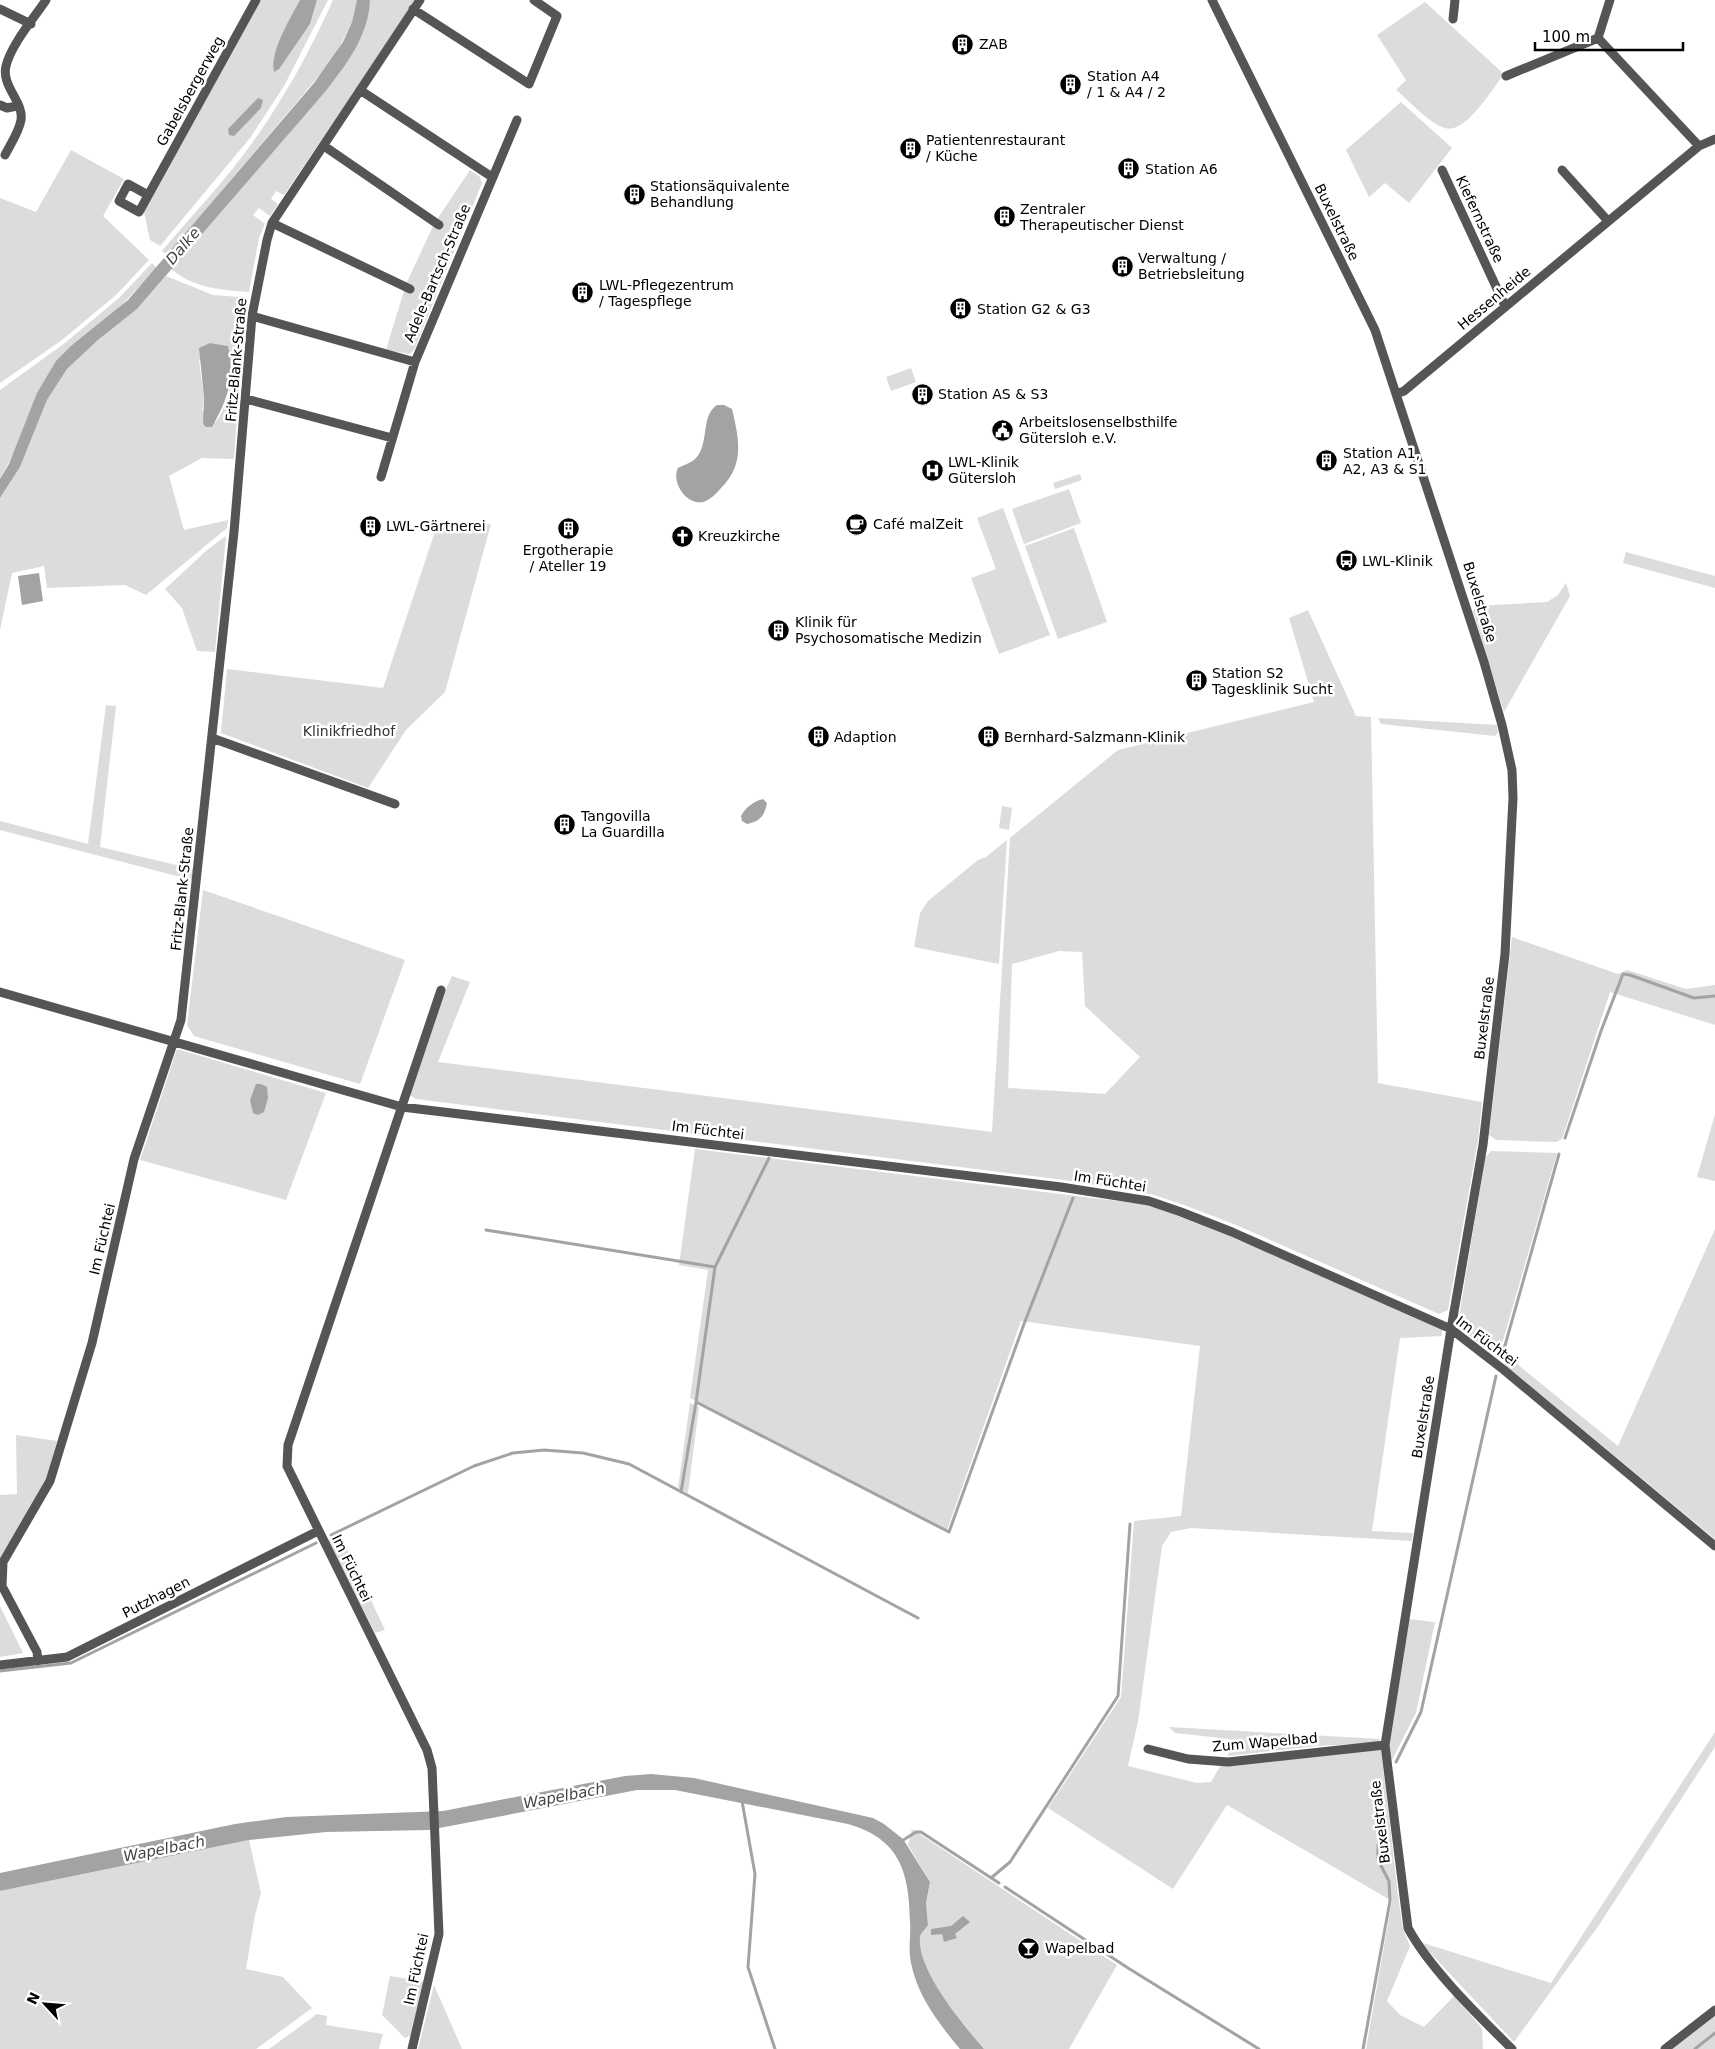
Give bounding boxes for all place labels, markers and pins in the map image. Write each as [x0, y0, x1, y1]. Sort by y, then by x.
building icon: ZAB [951, 32, 975, 56]
place label: ZAB [979, 36, 1008, 52]
place label: Station A4 / 1 & A4 / 2 [1087, 68, 1166, 100]
building icon: Station A4 / 1 & A4 / 2 [1059, 72, 1083, 96]
place label: Patientenrestaurant / Küche [926, 132, 1066, 164]
building icon: Patientenrestaurant / Küche [898, 136, 922, 160]
building icon: Station A6 [1117, 157, 1141, 181]
place label: Station A6 [1145, 161, 1218, 177]
place label: Stationsäquivalente Behandlung [650, 178, 790, 210]
building icon: Stationsäquivalente Behandlung [622, 182, 646, 206]
place label: Zentraler Therapeutischer Dienst [1019, 201, 1184, 233]
building icon: Zentraler Therapeutischer Dienst [992, 205, 1016, 229]
place label: Verwaltung / Betriebsleitung [1138, 250, 1245, 282]
building icon: Verwaltung / Betriebsleitung [1110, 254, 1134, 278]
place label: LWL-Pflegezentrum / Tagespflege [599, 277, 734, 309]
building icon: LWL-Pflegezentrum / Tagespflege [571, 281, 595, 305]
building icon: Station G2 & G3 [949, 297, 973, 321]
place label: Station G2 & G3 [977, 301, 1091, 317]
building icon: Station AS & S3 [910, 382, 934, 406]
place label: Station AS & S3 [938, 386, 1048, 402]
place label: Arbeitslosenselbsthilfe Gütersloh e.V. [1019, 414, 1177, 446]
public building icon: Arbeitslosenselbsthilfe Gütersloh e.V. [991, 418, 1015, 442]
place label: Station A1, A2, A3 & S1 [1343, 445, 1426, 477]
building icon: Station A1, A2, A3 & S1 [1315, 449, 1339, 473]
place label: LWL-Klinik Gütersloh [948, 454, 1020, 486]
hospital icon: LWL-Klinik Gütersloh [920, 458, 944, 482]
cafe icon: Café malZeit [845, 512, 869, 536]
building icon: LWL-Gärtnerei [358, 514, 382, 538]
building icon: Ergotherapie / Ateller 19 [556, 516, 580, 540]
place label: Café malZeit [873, 516, 964, 532]
place label: LWL-Gärtnerei [386, 518, 486, 534]
church icon: Kreuzkirche [670, 524, 694, 548]
place label: Kreuzkirche [698, 528, 780, 544]
place label: Ergotherapie / Ateller 19 [523, 542, 613, 574]
bus stop icon: LWL-Klinik [1334, 549, 1358, 573]
place label: LWL-Klinik [1362, 553, 1434, 569]
place label: Klinik für Psychosomatische Medizin [795, 614, 982, 646]
building icon: Klinik für Psychosomatische Medizin [767, 618, 791, 642]
place label: Station S2 Tagesklinik Sucht [1211, 665, 1333, 697]
building icon: Station S2 Tagesklinik Sucht [1184, 669, 1208, 693]
building icon: Adaption [806, 725, 830, 749]
building icon: Bernhard-Salzmann-Klinik [976, 725, 1000, 749]
place label: Adaption [834, 729, 897, 745]
place label: Bernhard-Salzmann-Klinik [1004, 729, 1186, 745]
place label: Tangovilla La Guardilla [580, 808, 665, 840]
building icon: Tangovilla La Guardilla [553, 812, 577, 836]
bar icon: Wapelbad [1017, 1936, 1041, 1960]
place label: Wapelbad [1045, 1940, 1114, 1956]

